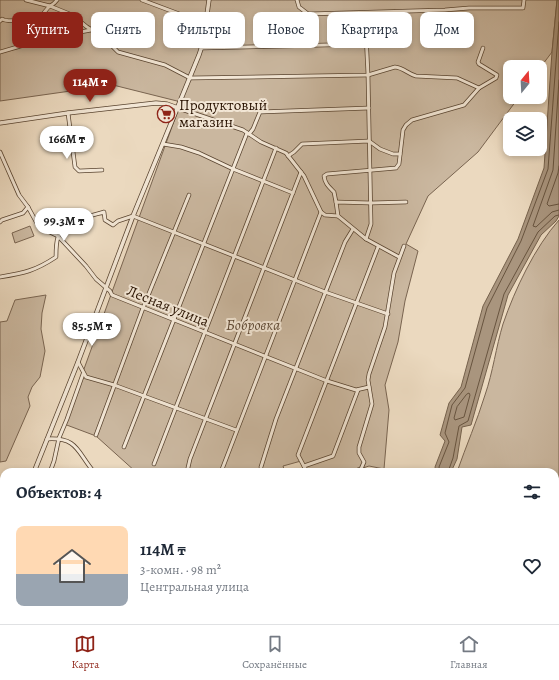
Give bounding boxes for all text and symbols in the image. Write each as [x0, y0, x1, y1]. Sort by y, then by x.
chip: Купить [12, 12, 83, 48]
chip: Снять [91, 12, 155, 48]
chip: Фильтры [163, 12, 245, 48]
chip: Новое [253, 12, 319, 48]
chip: Квартира [327, 12, 412, 48]
chip: Дом [420, 12, 474, 48]
north arrow [503, 60, 547, 104]
map controls [503, 60, 547, 156]
pin: 114M ₸ [57, 69, 123, 103]
text: 114M ₸ [73, 73, 107, 90]
place label: Продуктовый магазин [179, 95, 267, 132]
supermarket icon: Продуктовый магазин [156, 104, 176, 124]
button: layers [503, 112, 547, 156]
pin: 166M ₸ [34, 126, 100, 160]
text: 166M ₸ [49, 130, 85, 147]
pin: 99.3M ₸ [27, 208, 101, 242]
text: 99.3M ₸ [44, 212, 84, 229]
street label: Лесная улица [124, 280, 212, 332]
pin: 85.5M ₸ [55, 313, 129, 347]
park label: Бобровка [226, 315, 280, 335]
text: 85.5M ₸ [72, 317, 112, 334]
text: Объектов: 4 [16, 481, 102, 504]
icon: filters [521, 481, 543, 503]
text: 114M ₸ [140, 538, 186, 561]
icon: home [48, 542, 96, 590]
icon: heart [521, 555, 543, 577]
text: 3-комн. · 98 m² [140, 561, 221, 578]
text: Центральная улица [140, 578, 249, 595]
tab: Карта [71, 633, 99, 672]
tab: Сохранённые [242, 633, 307, 672]
tab: Главная [450, 633, 487, 672]

